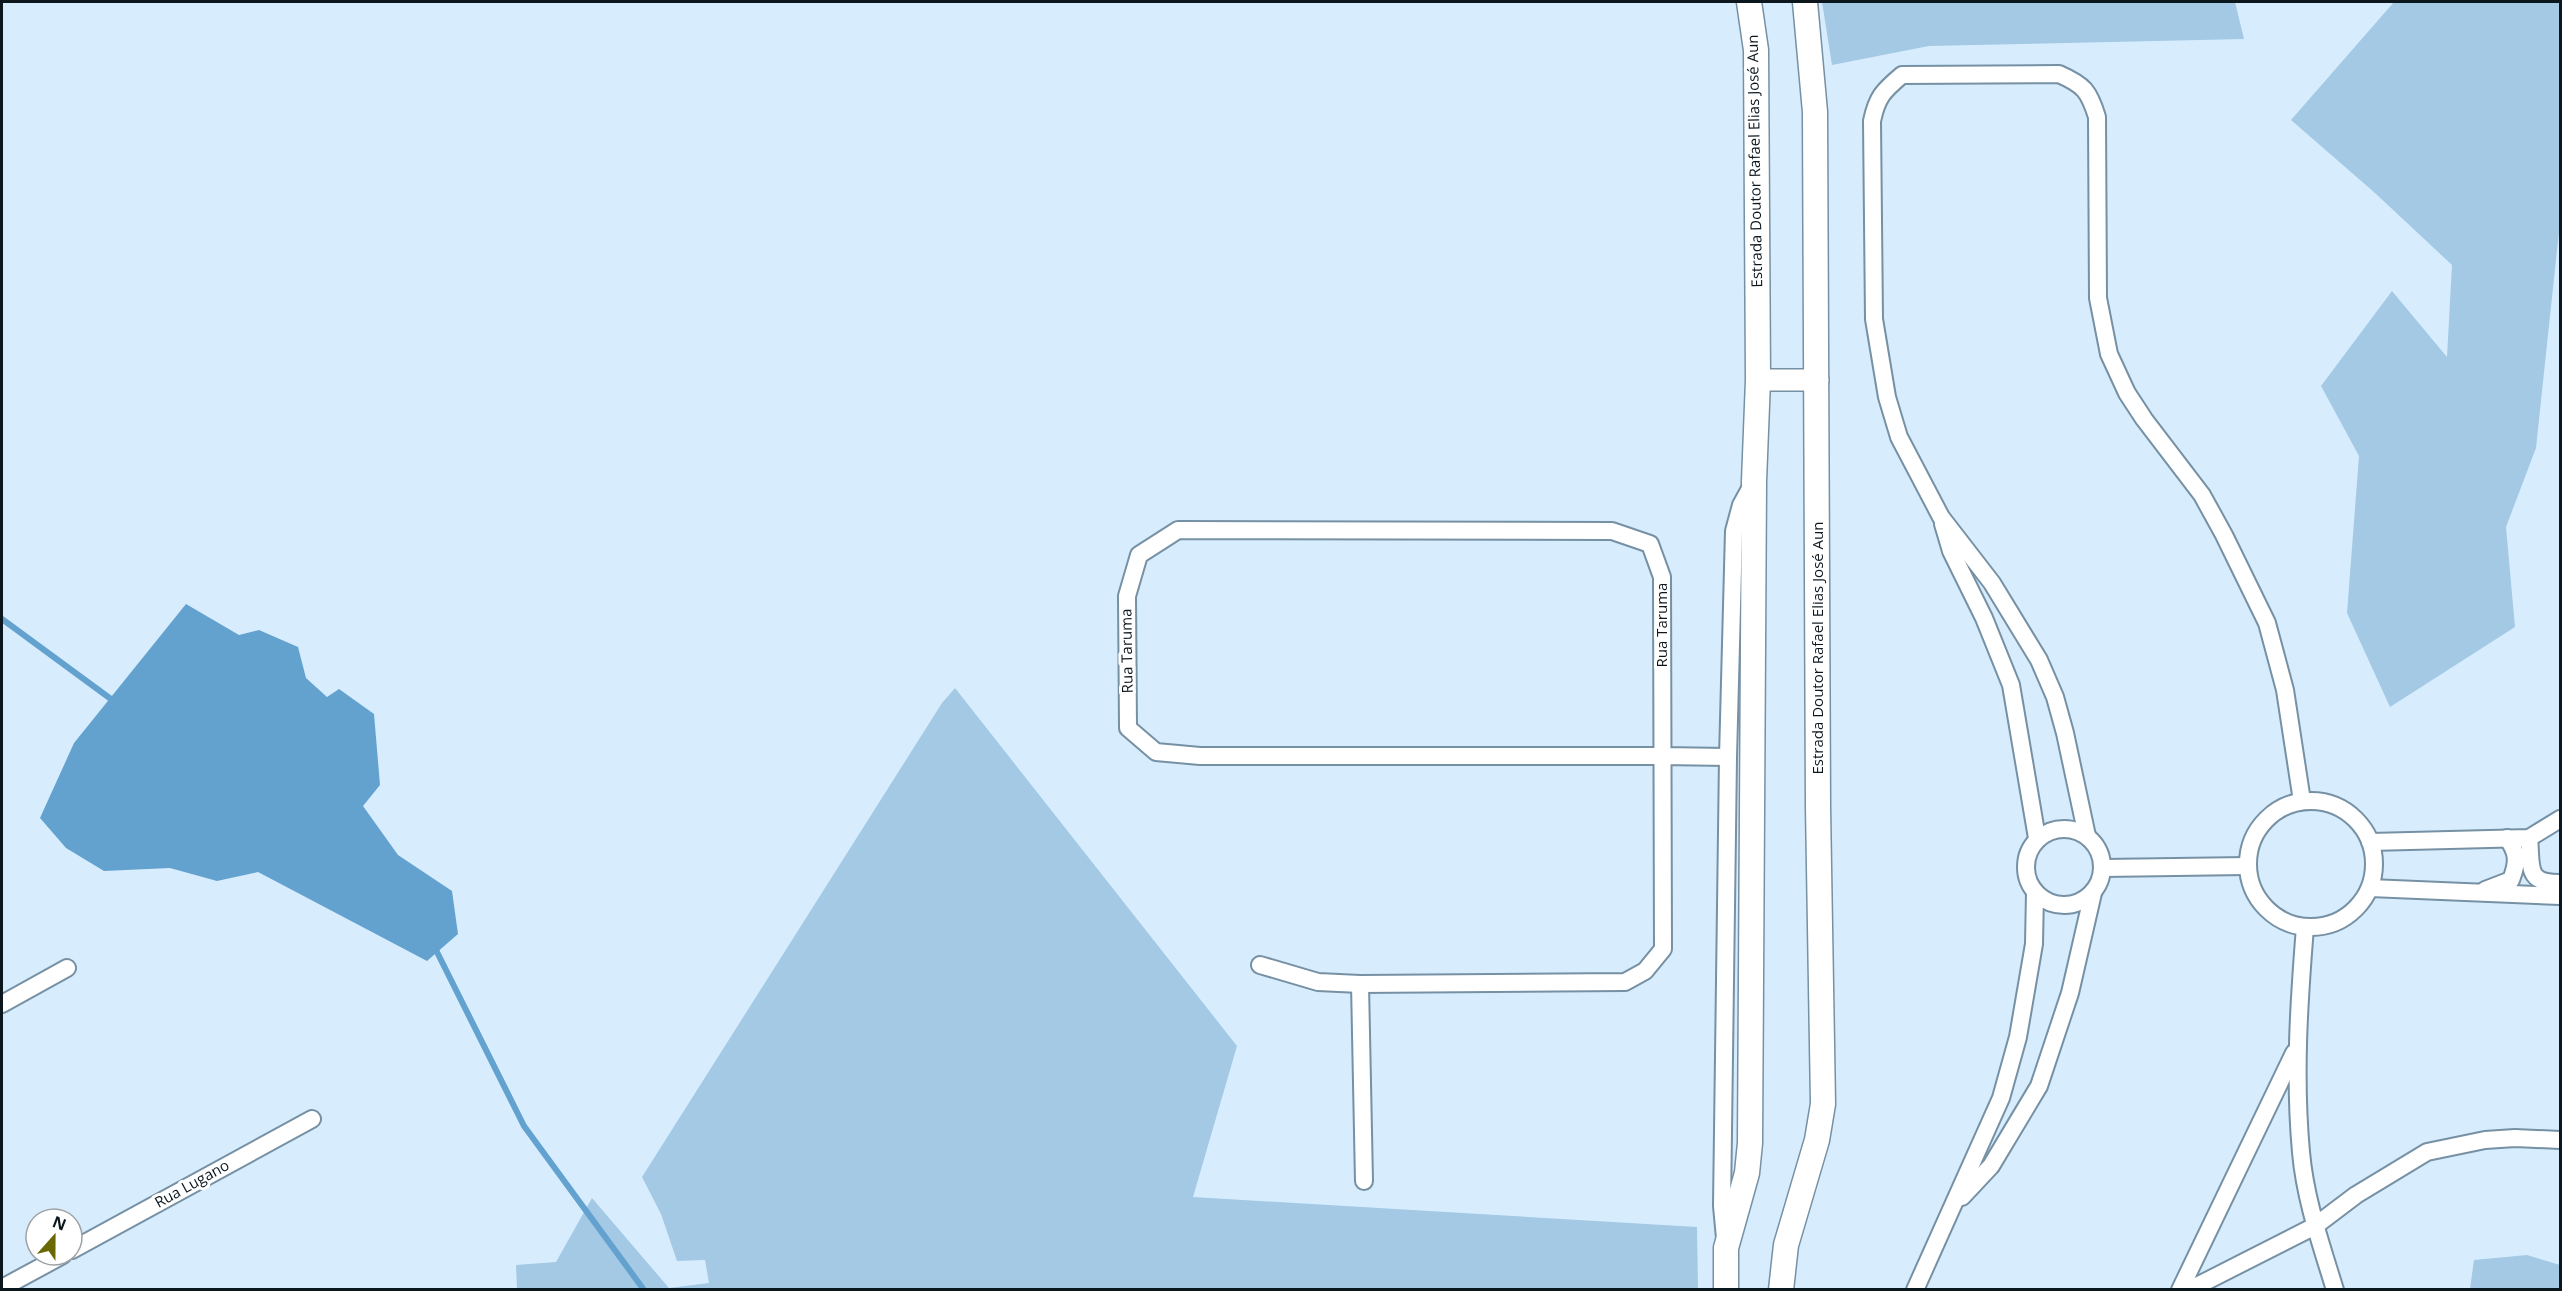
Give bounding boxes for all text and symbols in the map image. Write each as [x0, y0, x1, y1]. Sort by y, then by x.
street label: Estrada Doutor Rafael Elias José Aun [1742, 34, 1766, 288]
street label: Estrada Doutor Rafael Elias José Aun [1807, 522, 1827, 774]
street label: Rua Taruma [1651, 583, 1671, 667]
street label: Rua Taruma [1115, 608, 1137, 694]
street label: Rua Lugano [151, 1154, 232, 1212]
north arrow [24, 1207, 84, 1267]
text: N [49, 1210, 69, 1236]

